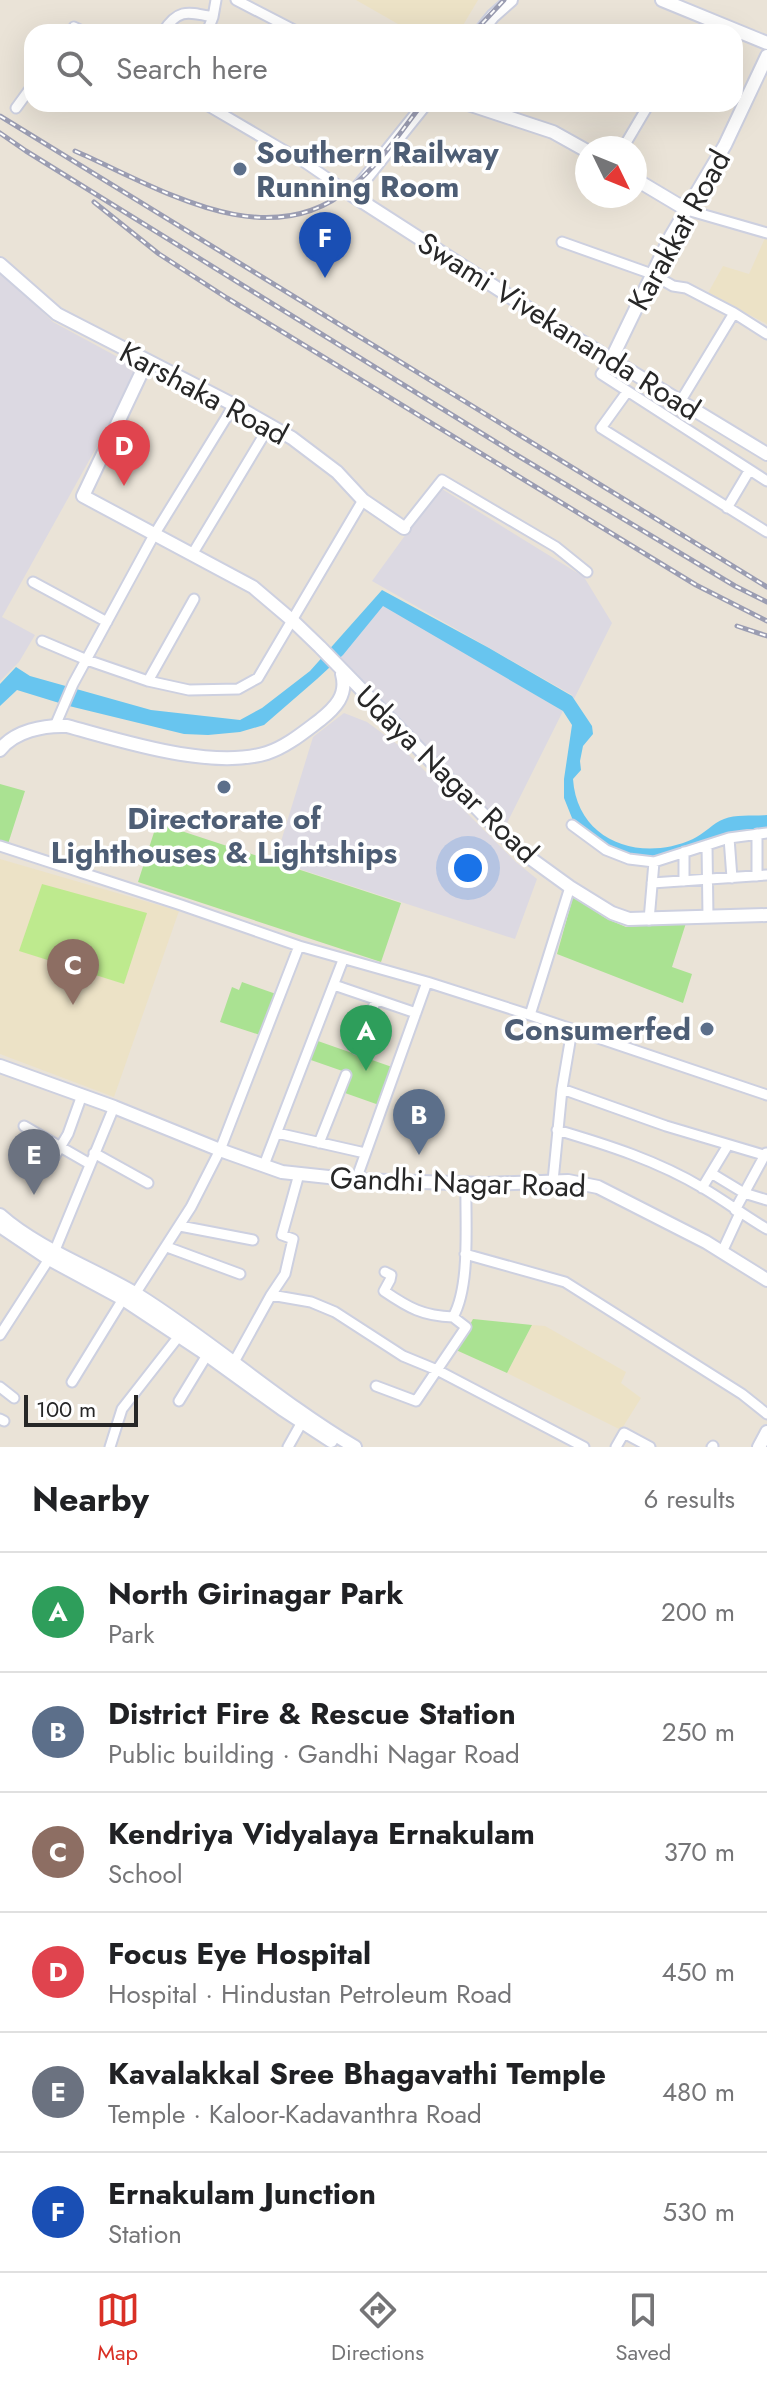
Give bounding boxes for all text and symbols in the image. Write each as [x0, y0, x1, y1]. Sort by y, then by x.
search box [24, 24, 743, 112]
icon: search [52, 46, 96, 90]
text: Search here [116, 47, 268, 90]
place label: Southern Railway Running Room [256, 131, 499, 208]
north arrow [575, 136, 647, 208]
street label: Karakkat Road [617, 142, 741, 318]
marker: Southern Railway Running Room [231, 160, 249, 178]
pin: F [299, 212, 351, 278]
street label: Swami Vivekananda Road [409, 221, 709, 431]
street label: Karshaka Road [112, 331, 296, 455]
pin: D [98, 420, 150, 486]
street label: Udaya Nagar Road [346, 675, 548, 873]
marker: Directorate of Lighthouses & Lightships [215, 778, 233, 796]
place label: Directorate of Lighthouses & Lightships [51, 797, 397, 874]
your location [448, 848, 488, 888]
pin: C [47, 939, 99, 1005]
pin: A [340, 1005, 392, 1071]
place label: Consumerfed [504, 1008, 691, 1051]
marker: Consumerfed [698, 1020, 716, 1038]
pin: B [393, 1089, 445, 1155]
pin: E [8, 1129, 60, 1195]
street label: Gandhi Nagar Road [329, 1156, 587, 1208]
scale bar [24, 1391, 138, 1427]
text: 100 m [36, 1393, 96, 1425]
text: Nearby [32, 1475, 149, 1524]
text: 6 results [643, 1480, 735, 1518]
text: North Girinagar Park [108, 1572, 404, 1615]
text: A [48, 1593, 68, 1631]
text: 200 m [661, 1593, 735, 1631]
text: Park [108, 1615, 154, 1653]
text: District Fire & Rescue Station [108, 1692, 516, 1735]
text: B [49, 1713, 67, 1751]
text: 250 m [662, 1713, 735, 1751]
text: Public building · Gandhi Nagar Road [108, 1735, 520, 1773]
text: Kendriya Vidyalaya Ernakulam [108, 1812, 535, 1855]
text: C [49, 1833, 67, 1871]
text: 370 m [664, 1833, 735, 1871]
text: School [108, 1855, 183, 1893]
text: Focus Eye Hospital [108, 1932, 371, 1975]
text: D [48, 1953, 68, 1991]
text: 450 m [661, 1953, 735, 1991]
text: Hospital · Hindustan Petroleum Road [108, 1975, 512, 2013]
text: Kavalakkal Sree Bhagavathi Temple [108, 2052, 606, 2095]
text: E [50, 2073, 66, 2111]
text: 480 m [662, 2073, 735, 2111]
text: Temple · Kaloor-Kadavanthra Road [108, 2095, 482, 2133]
text: Ernakulam Junction [108, 2172, 376, 2215]
text: F [51, 2193, 65, 2231]
text: 530 m [662, 2193, 735, 2231]
text: Station [108, 2215, 182, 2253]
tab: Map [96, 2288, 140, 2368]
tab: Directions [331, 2288, 424, 2368]
tab: Saved [616, 2288, 671, 2368]

